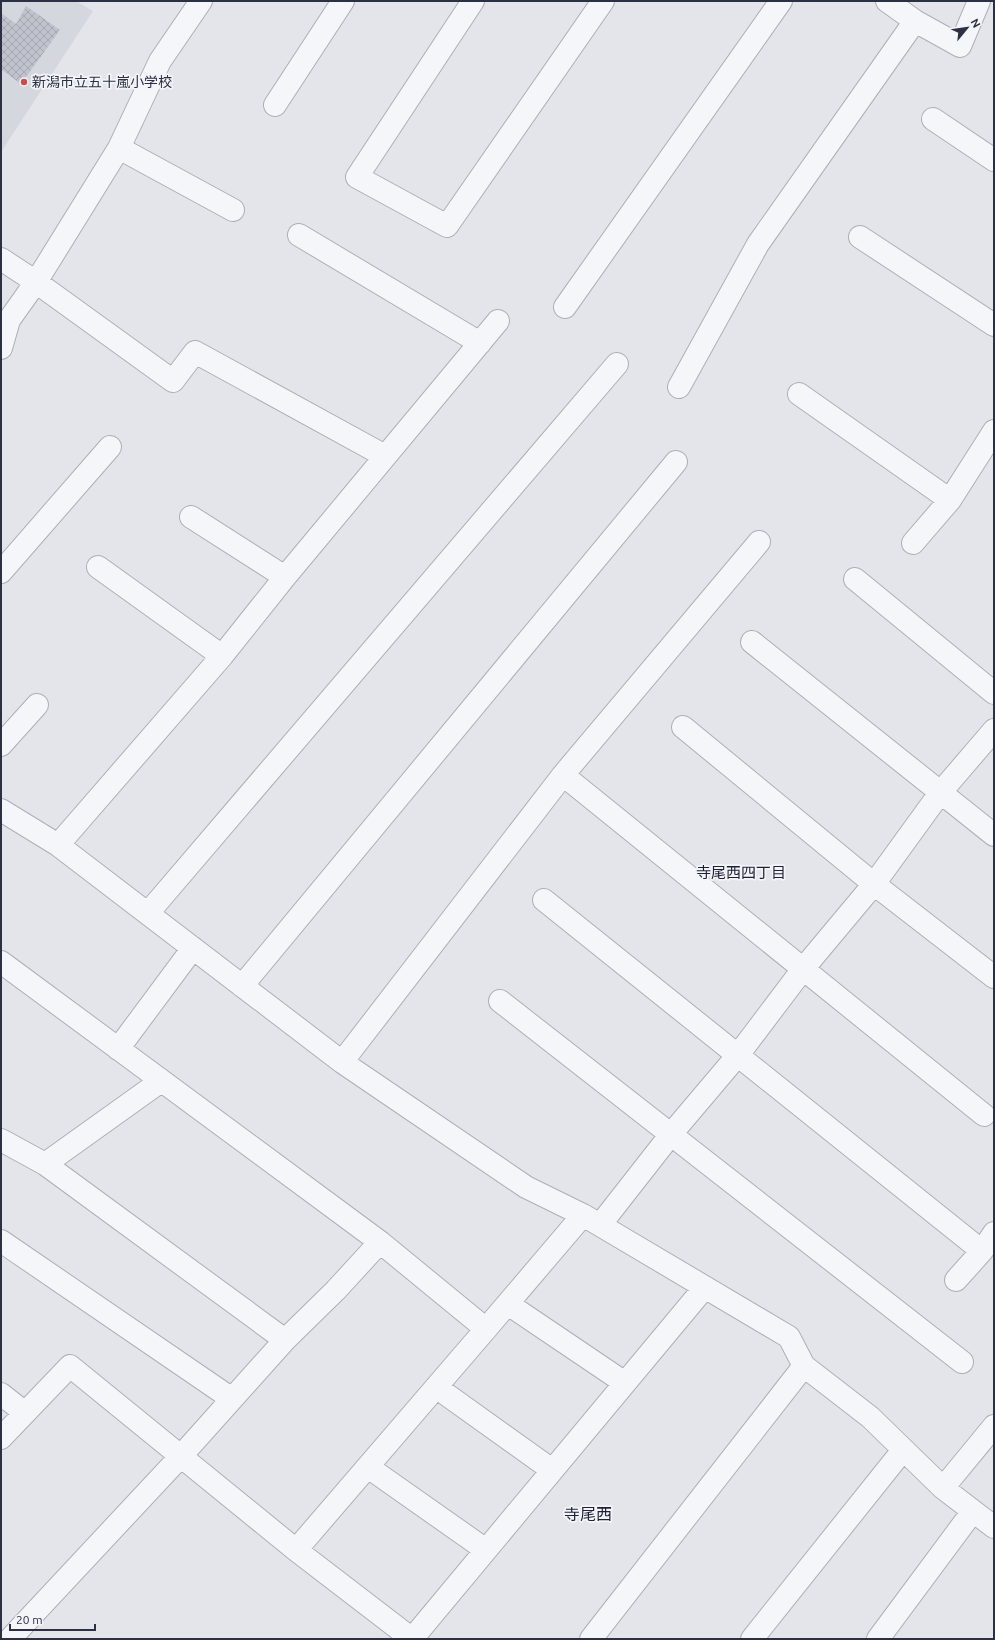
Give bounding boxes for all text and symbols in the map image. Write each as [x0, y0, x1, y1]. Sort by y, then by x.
north arrow [947, 8, 987, 48]
text: N [969, 17, 983, 30]
place label: 新潟市立五十嵐小学校 [32, 74, 172, 90]
marker: 新潟市立五十嵐小学校 [19, 77, 29, 87]
district label: 寺尾西四丁目 [696, 864, 786, 881]
district label: 寺尾西 [564, 1505, 612, 1523]
scale bar [10, 1606, 95, 1632]
text: 20 m [16, 1613, 43, 1626]

